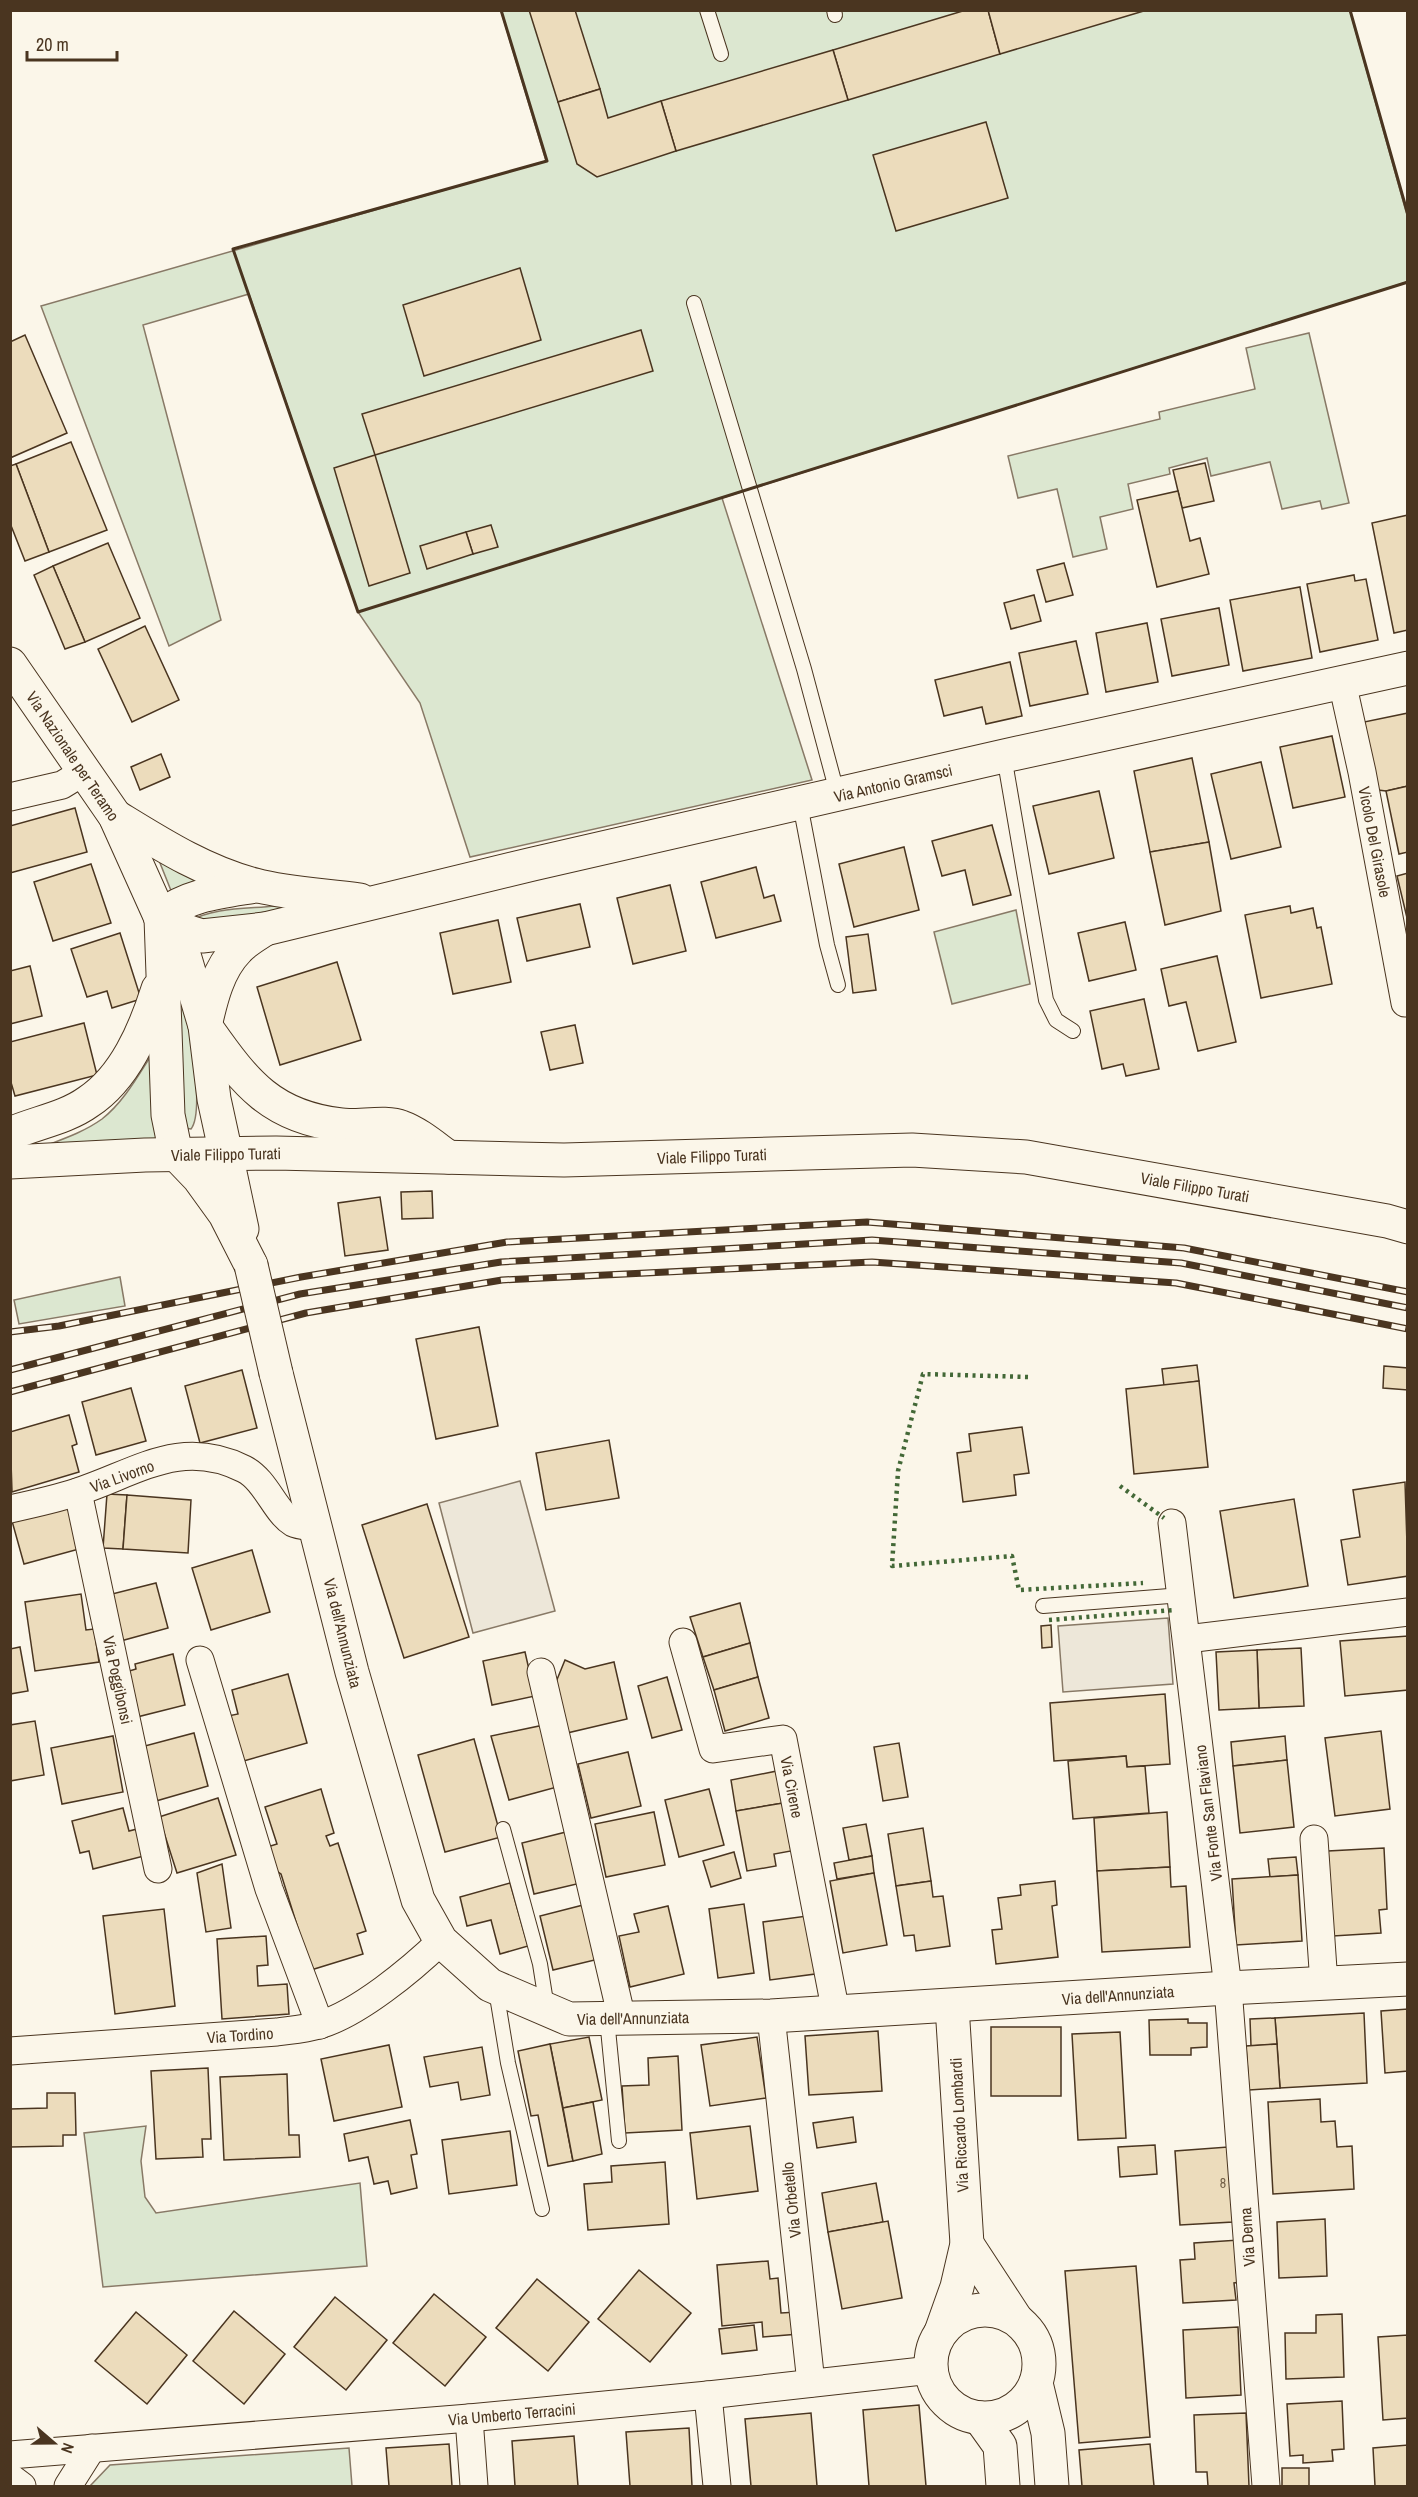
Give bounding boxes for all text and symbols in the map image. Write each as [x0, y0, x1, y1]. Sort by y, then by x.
scale bar [27, 24, 117, 62]
text: 20 m [36, 32, 69, 57]
street label: Via Nazionale per Teramo [21, 687, 125, 825]
street label: Via Antonio Gramsci [832, 759, 954, 807]
street label: Vicolo Del Girasole [1353, 785, 1397, 899]
street label: Viale Filippo Turati [171, 1142, 281, 1166]
street label: Viale Filippo Turati [657, 1143, 767, 1169]
street label: Viale Filippo Turati [1139, 1167, 1251, 1207]
street label: Via Livorno [87, 1454, 157, 1498]
street label: Via dell'Annunziata [319, 1576, 367, 1691]
street label: Via Poggibonsi [98, 1634, 138, 1726]
street label: Via Fonte San Flaviano [1189, 1744, 1227, 1882]
street label: Via Cirene [775, 1754, 809, 1820]
street label: Via dell'Annunziata [1061, 1980, 1176, 2010]
street label: Via dell'Annunziata [577, 2006, 690, 2030]
street label: Via Tordino [206, 2022, 274, 2048]
street label: Via Riccardo Lombardi [944, 2057, 974, 2193]
street label: Via Orbetello [776, 2161, 806, 2239]
house number: 8 [1220, 2174, 1226, 2192]
street label: Via Derna [1234, 2206, 1260, 2267]
street label: Via Umberto Terracini [447, 2397, 577, 2431]
north arrow [24, 2413, 84, 2473]
text: N [56, 2440, 80, 2456]

